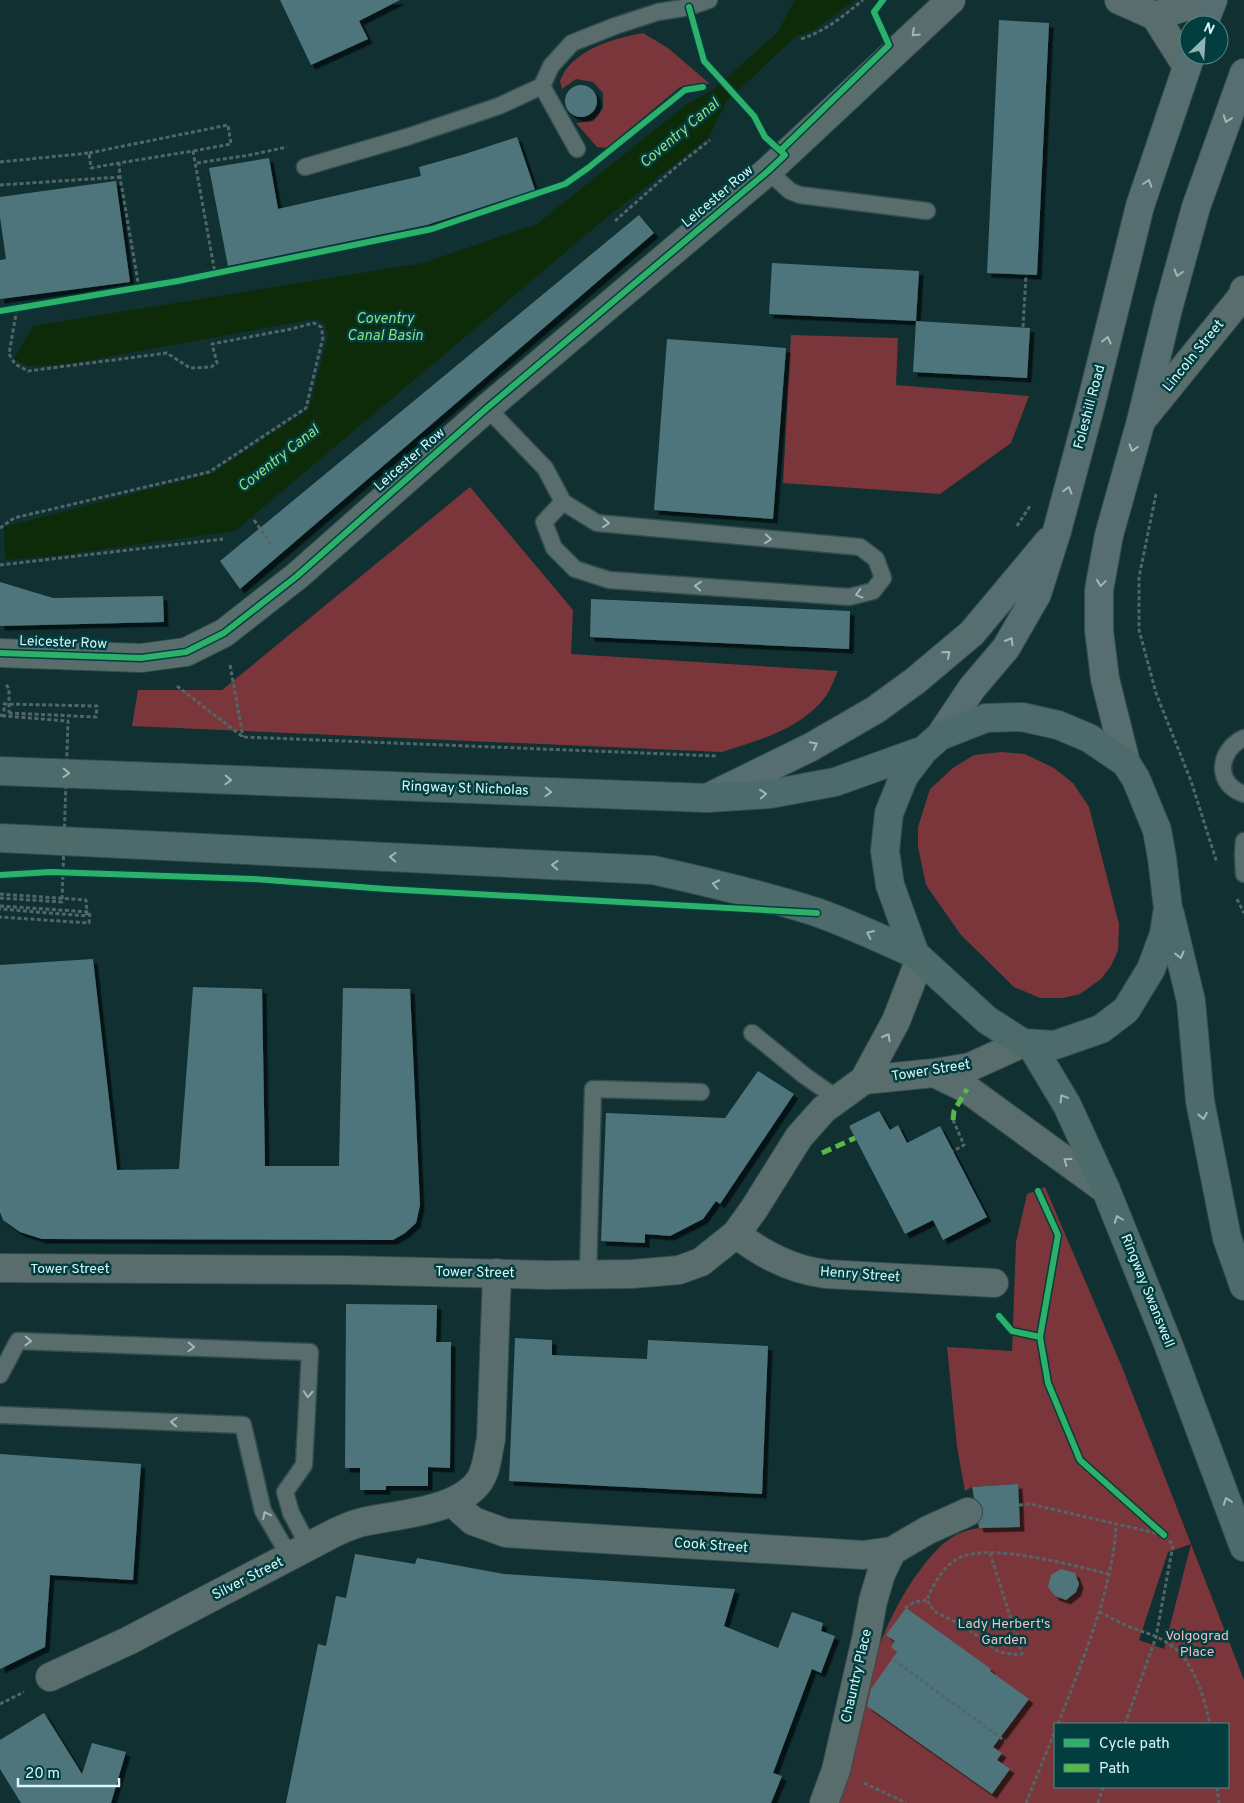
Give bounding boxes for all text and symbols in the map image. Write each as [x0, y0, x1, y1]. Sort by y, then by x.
north arrow [1179, 15, 1229, 65]
text: N [1201, 20, 1217, 39]
one-way arrow [912, 27, 921, 36]
water label: Coventry Canal [636, 94, 725, 173]
one-way arrow [1223, 114, 1233, 123]
street label: Leicester Row [679, 162, 757, 232]
one-way arrow [1142, 179, 1152, 187]
one-way arrow [1173, 269, 1183, 277]
water label: Coventry Canal Basin [347, 310, 423, 346]
street label: Lincoln Street [1160, 317, 1228, 395]
one-way arrow [1101, 335, 1112, 344]
street label: Foleshill Road [1071, 363, 1109, 451]
water label: Coventry Canal [234, 421, 324, 497]
street label: Leicester Row [371, 425, 449, 495]
one-way arrow [1128, 443, 1139, 452]
one-way arrow [1062, 486, 1072, 494]
one-way arrow [602, 518, 610, 529]
one-way arrow [764, 533, 772, 544]
one-way arrow [1096, 579, 1106, 588]
one-way arrow [693, 581, 701, 592]
one-way arrow [856, 589, 864, 599]
street label: Leicester Row [19, 633, 107, 653]
one-way arrow [1003, 637, 1013, 646]
one-way arrow [942, 650, 951, 659]
one-way arrow [808, 741, 817, 751]
one-way arrow [62, 768, 70, 779]
one-way arrow [224, 774, 232, 785]
street label: Ringway St Nicholas [401, 778, 529, 800]
one-way arrow [544, 786, 552, 797]
one-way arrow [759, 789, 767, 800]
one-way arrow [389, 852, 397, 863]
one-way arrow [551, 860, 559, 871]
one-way arrow [712, 879, 721, 890]
one-way arrow [867, 930, 876, 940]
one-way arrow [1174, 951, 1185, 960]
one-way arrow [881, 1033, 891, 1042]
street label: Tower Street [890, 1056, 972, 1086]
one-way arrow [1060, 1094, 1069, 1104]
one-way arrow [1197, 1111, 1207, 1120]
one-way arrow [1064, 1158, 1073, 1166]
one-way arrow [1113, 1215, 1124, 1224]
street label: Ringway Swanswell [1116, 1232, 1178, 1350]
street label: Tower Street [30, 1261, 110, 1278]
street label: Tower Street [435, 1264, 515, 1282]
street label: Henry Street [819, 1264, 901, 1286]
one-way arrow [24, 1336, 32, 1347]
one-way arrow [187, 1342, 195, 1353]
one-way arrow [302, 1391, 313, 1399]
one-way arrow [170, 1416, 178, 1427]
one-way arrow [1223, 1497, 1233, 1506]
one-way arrow [262, 1511, 272, 1520]
street label: Cook Street [673, 1535, 749, 1557]
street label: Silver Street [210, 1554, 286, 1604]
park label: Lady Herbert's Garden [957, 1616, 1051, 1649]
street label: Chauntry Place [838, 1627, 876, 1725]
park label: Volgograd Place [1165, 1628, 1229, 1661]
legend [1054, 1723, 1229, 1788]
text: Cycle path [1099, 1735, 1170, 1754]
scale bar [18, 1756, 119, 1788]
text: Path [1099, 1760, 1130, 1779]
text: 20 m [25, 1765, 60, 1784]

